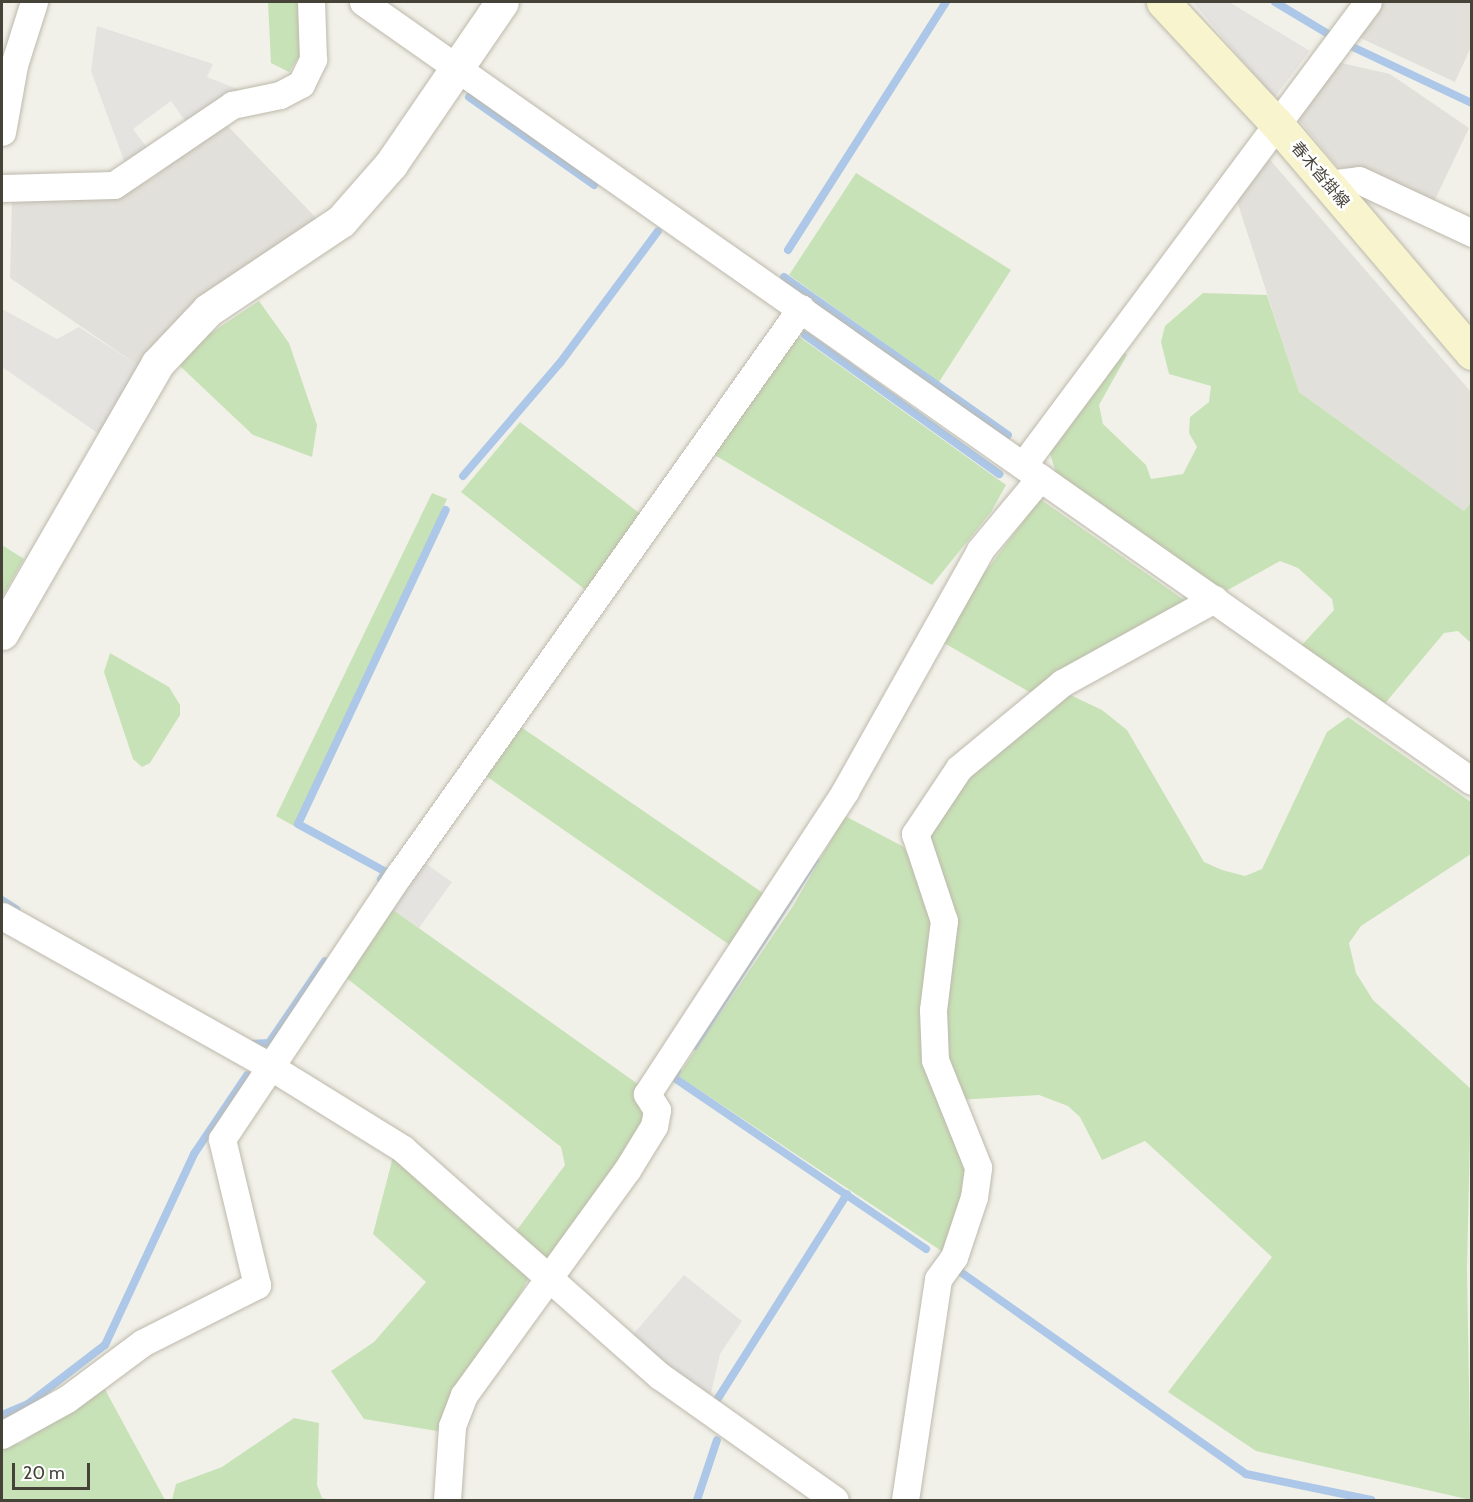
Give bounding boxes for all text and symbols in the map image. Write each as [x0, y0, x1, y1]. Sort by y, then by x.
street label: 春木沓掛線 [1287, 138, 1353, 212]
scale bar [15, 1451, 93, 1489]
text: 20 m [23, 1462, 65, 1484]

